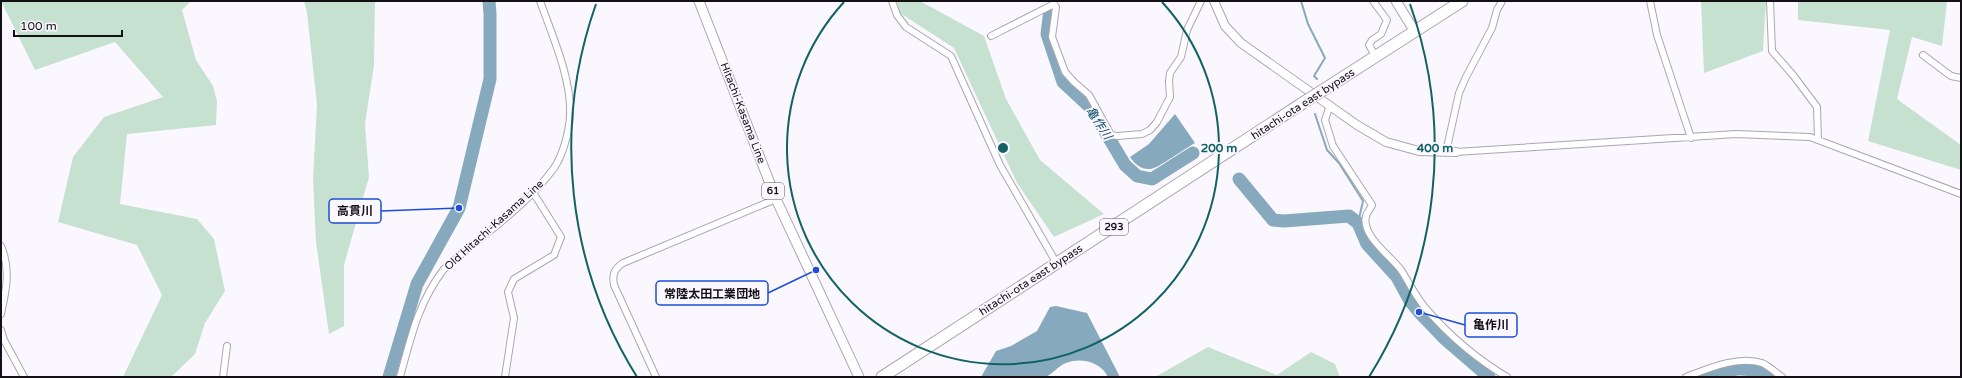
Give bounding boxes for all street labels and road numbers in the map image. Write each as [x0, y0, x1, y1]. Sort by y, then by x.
street label: Hitachi-Kasama Line [718, 61, 768, 165]
street label: hitachi-ota east bypass [1249, 66, 1357, 142]
street label: Old Hitachi-Kasama Line [442, 177, 546, 273]
road number: 61 [762, 183, 784, 199]
road number: 293 [1100, 219, 1128, 235]
street label: hitachi-ota east bypass [977, 242, 1085, 318]

